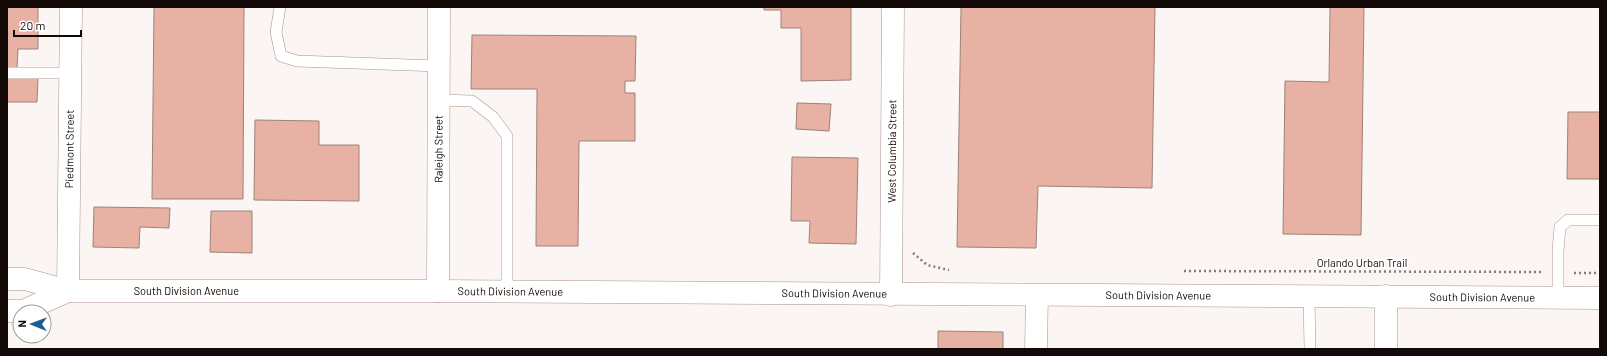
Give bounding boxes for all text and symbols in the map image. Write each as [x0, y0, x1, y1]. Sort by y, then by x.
scale bar [14, 12, 81, 38]
text: 20 m [20, 18, 46, 32]
street label: West Columbia Street [885, 99, 898, 203]
street label: Piedmont Street [62, 110, 76, 188]
street label: Raleigh Street [431, 115, 445, 183]
street label: Orlando Urban Trail [1317, 256, 1407, 269]
street label: South Division Avenue [134, 284, 239, 297]
street label: South Division Avenue [458, 284, 563, 298]
street label: South Division Avenue [782, 286, 887, 300]
street label: South Division Avenue [1106, 288, 1211, 302]
street label: South Division Avenue [1430, 290, 1535, 304]
north arrow [12, 304, 52, 344]
text: N [15, 320, 28, 328]

